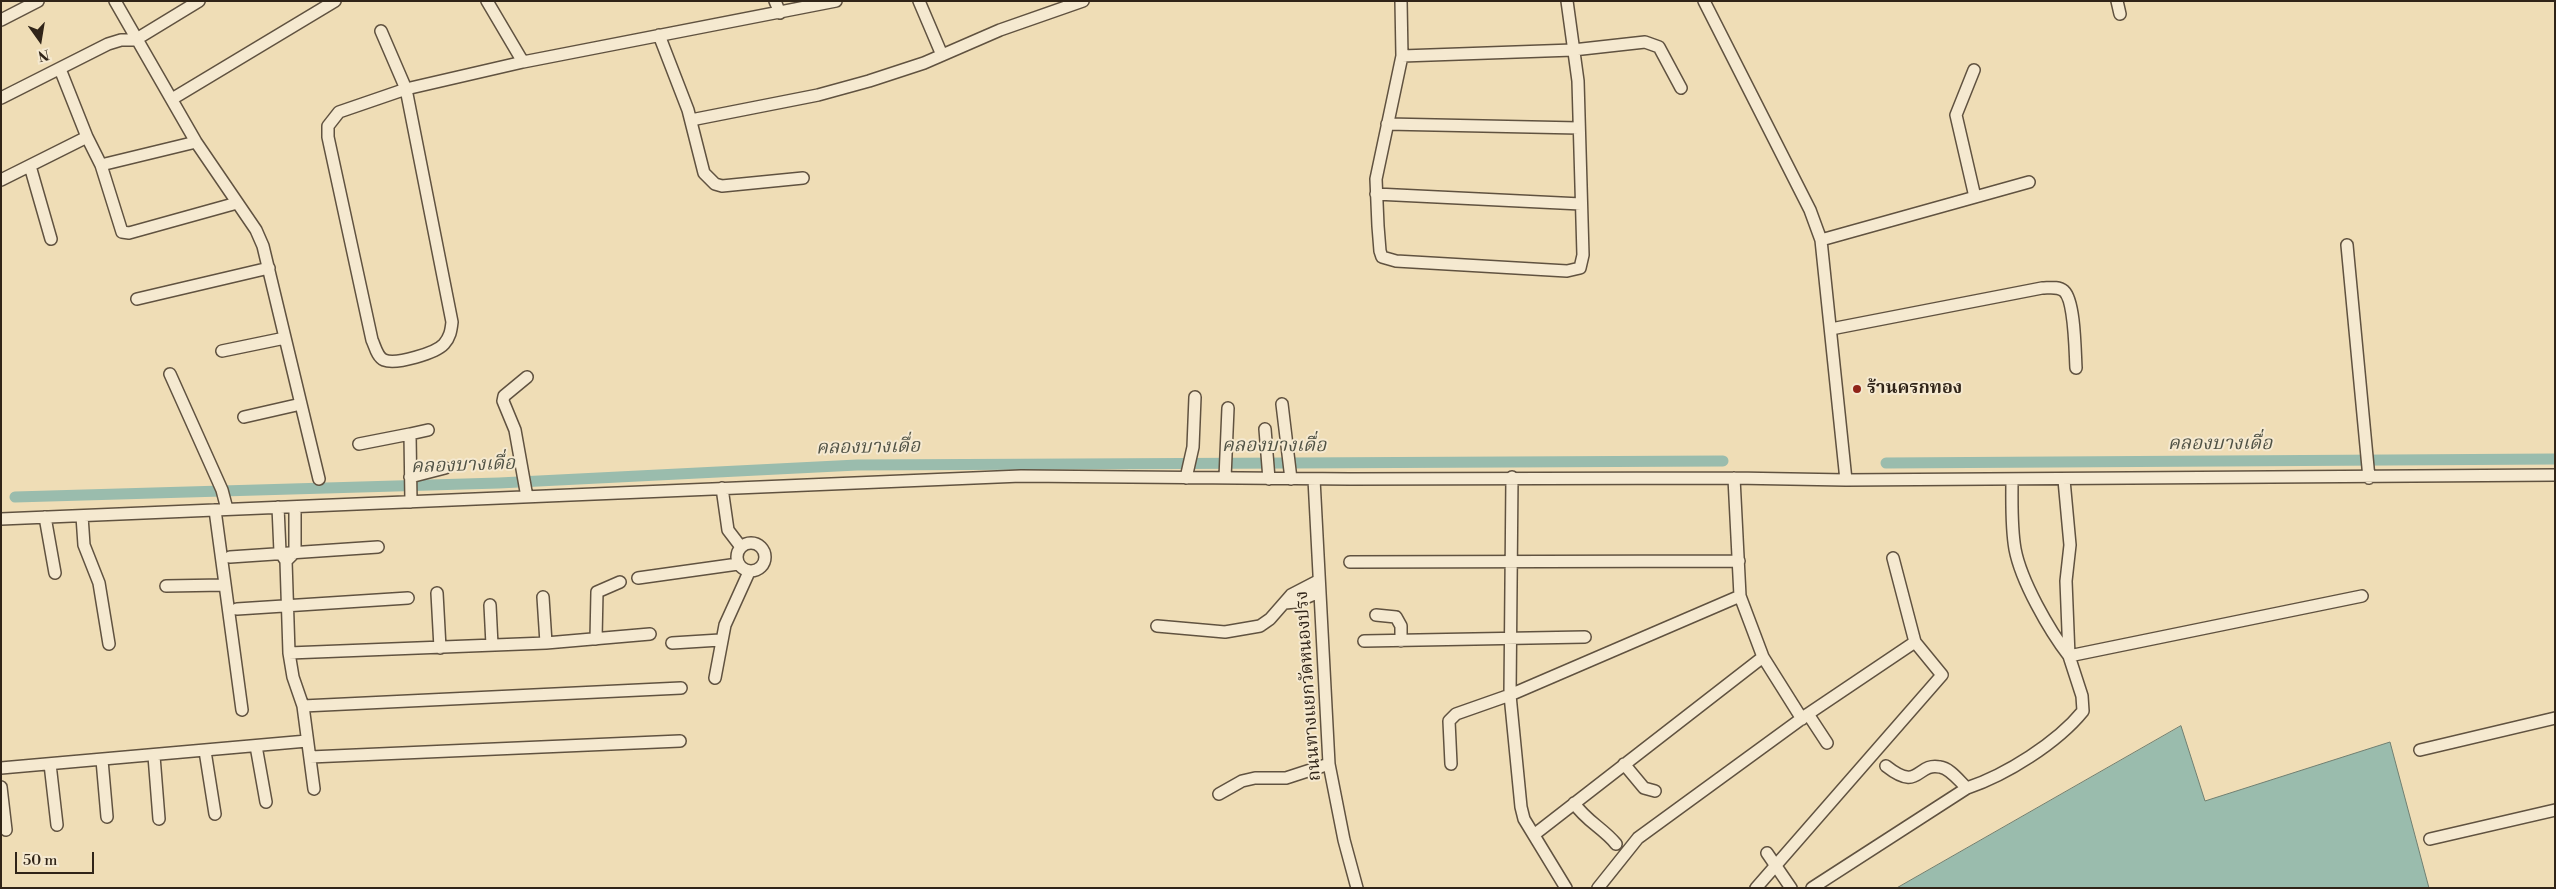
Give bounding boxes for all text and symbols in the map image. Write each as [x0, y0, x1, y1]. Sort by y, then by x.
north arrow [15, 15, 65, 65]
text: N [36, 45, 51, 65]
place label: ร้านครกทอง [1867, 378, 1962, 400]
marker: ร้านครกทอง [1851, 383, 1863, 395]
water label: คลองบางเดื่อ [2168, 433, 2272, 455]
water label: คลองบางเดื่อ [1222, 435, 1326, 457]
water label: คลองบางเดื่อ [816, 436, 920, 460]
water label: คลองบางเดื่อ [410, 453, 516, 479]
street label: ถนนทางแยกวัดหนองปรง [1292, 590, 1326, 782]
scale bar [18, 842, 96, 874]
text: 50 m [23, 851, 57, 870]

